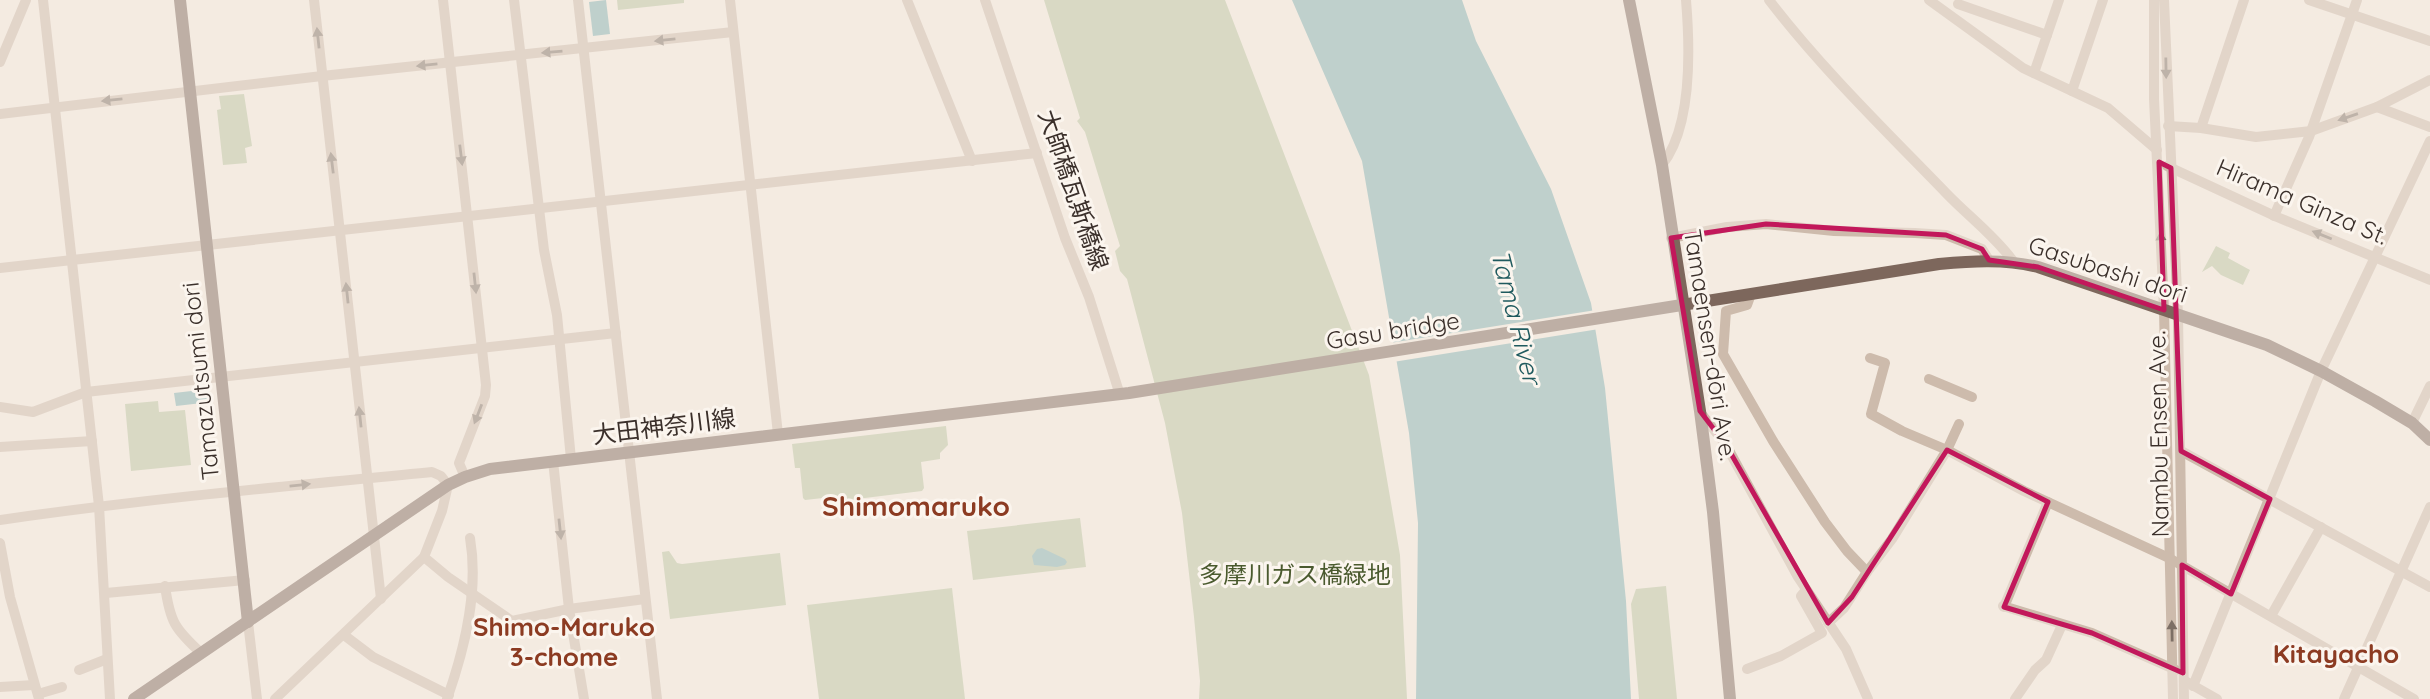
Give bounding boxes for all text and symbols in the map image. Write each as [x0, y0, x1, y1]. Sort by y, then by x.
one-way arrow [312, 27, 323, 49]
one-way arrow [654, 35, 676, 46]
one-way arrow [540, 47, 562, 58]
one-way arrow [2160, 57, 2172, 79]
one-way arrow [416, 60, 438, 71]
one-way arrow [101, 95, 123, 106]
street label: 大師橋瓦斯橋線 [1032, 105, 1115, 274]
one-way arrow [2338, 112, 2359, 123]
one-way arrow [455, 144, 466, 166]
street label: Hirama Ginza St. [2212, 151, 2393, 251]
one-way arrow [326, 152, 337, 174]
street label: Tamaensen-dōri Ave. [1678, 227, 1744, 463]
street label: Gasubashi dori [2025, 229, 2192, 309]
one-way arrow [2311, 230, 2332, 241]
one-way arrow [2155, 231, 2166, 253]
water label: Tama River [1484, 247, 1550, 390]
one-way arrow [470, 272, 481, 294]
street label: Tamazutsumi dori [175, 281, 225, 482]
one-way arrow [341, 282, 352, 304]
street label: Gasu bridge [1324, 305, 1462, 355]
street label: Nambu Ensen Ave. [2141, 330, 2175, 538]
street label: 大田神奈川線 [591, 402, 737, 450]
one-way arrow [472, 404, 483, 425]
one-way arrow [354, 405, 365, 427]
one-way arrow [289, 479, 311, 490]
district label: Shimomaruko [822, 488, 1010, 523]
one-way arrow [555, 518, 566, 540]
park label: 多摩川ガス橋緑地 [1199, 559, 1391, 589]
district label: Shimo-Maruko 3-chome [473, 610, 655, 673]
one-way arrow [2166, 620, 2178, 642]
district label: Kitayacho [2273, 637, 2399, 670]

